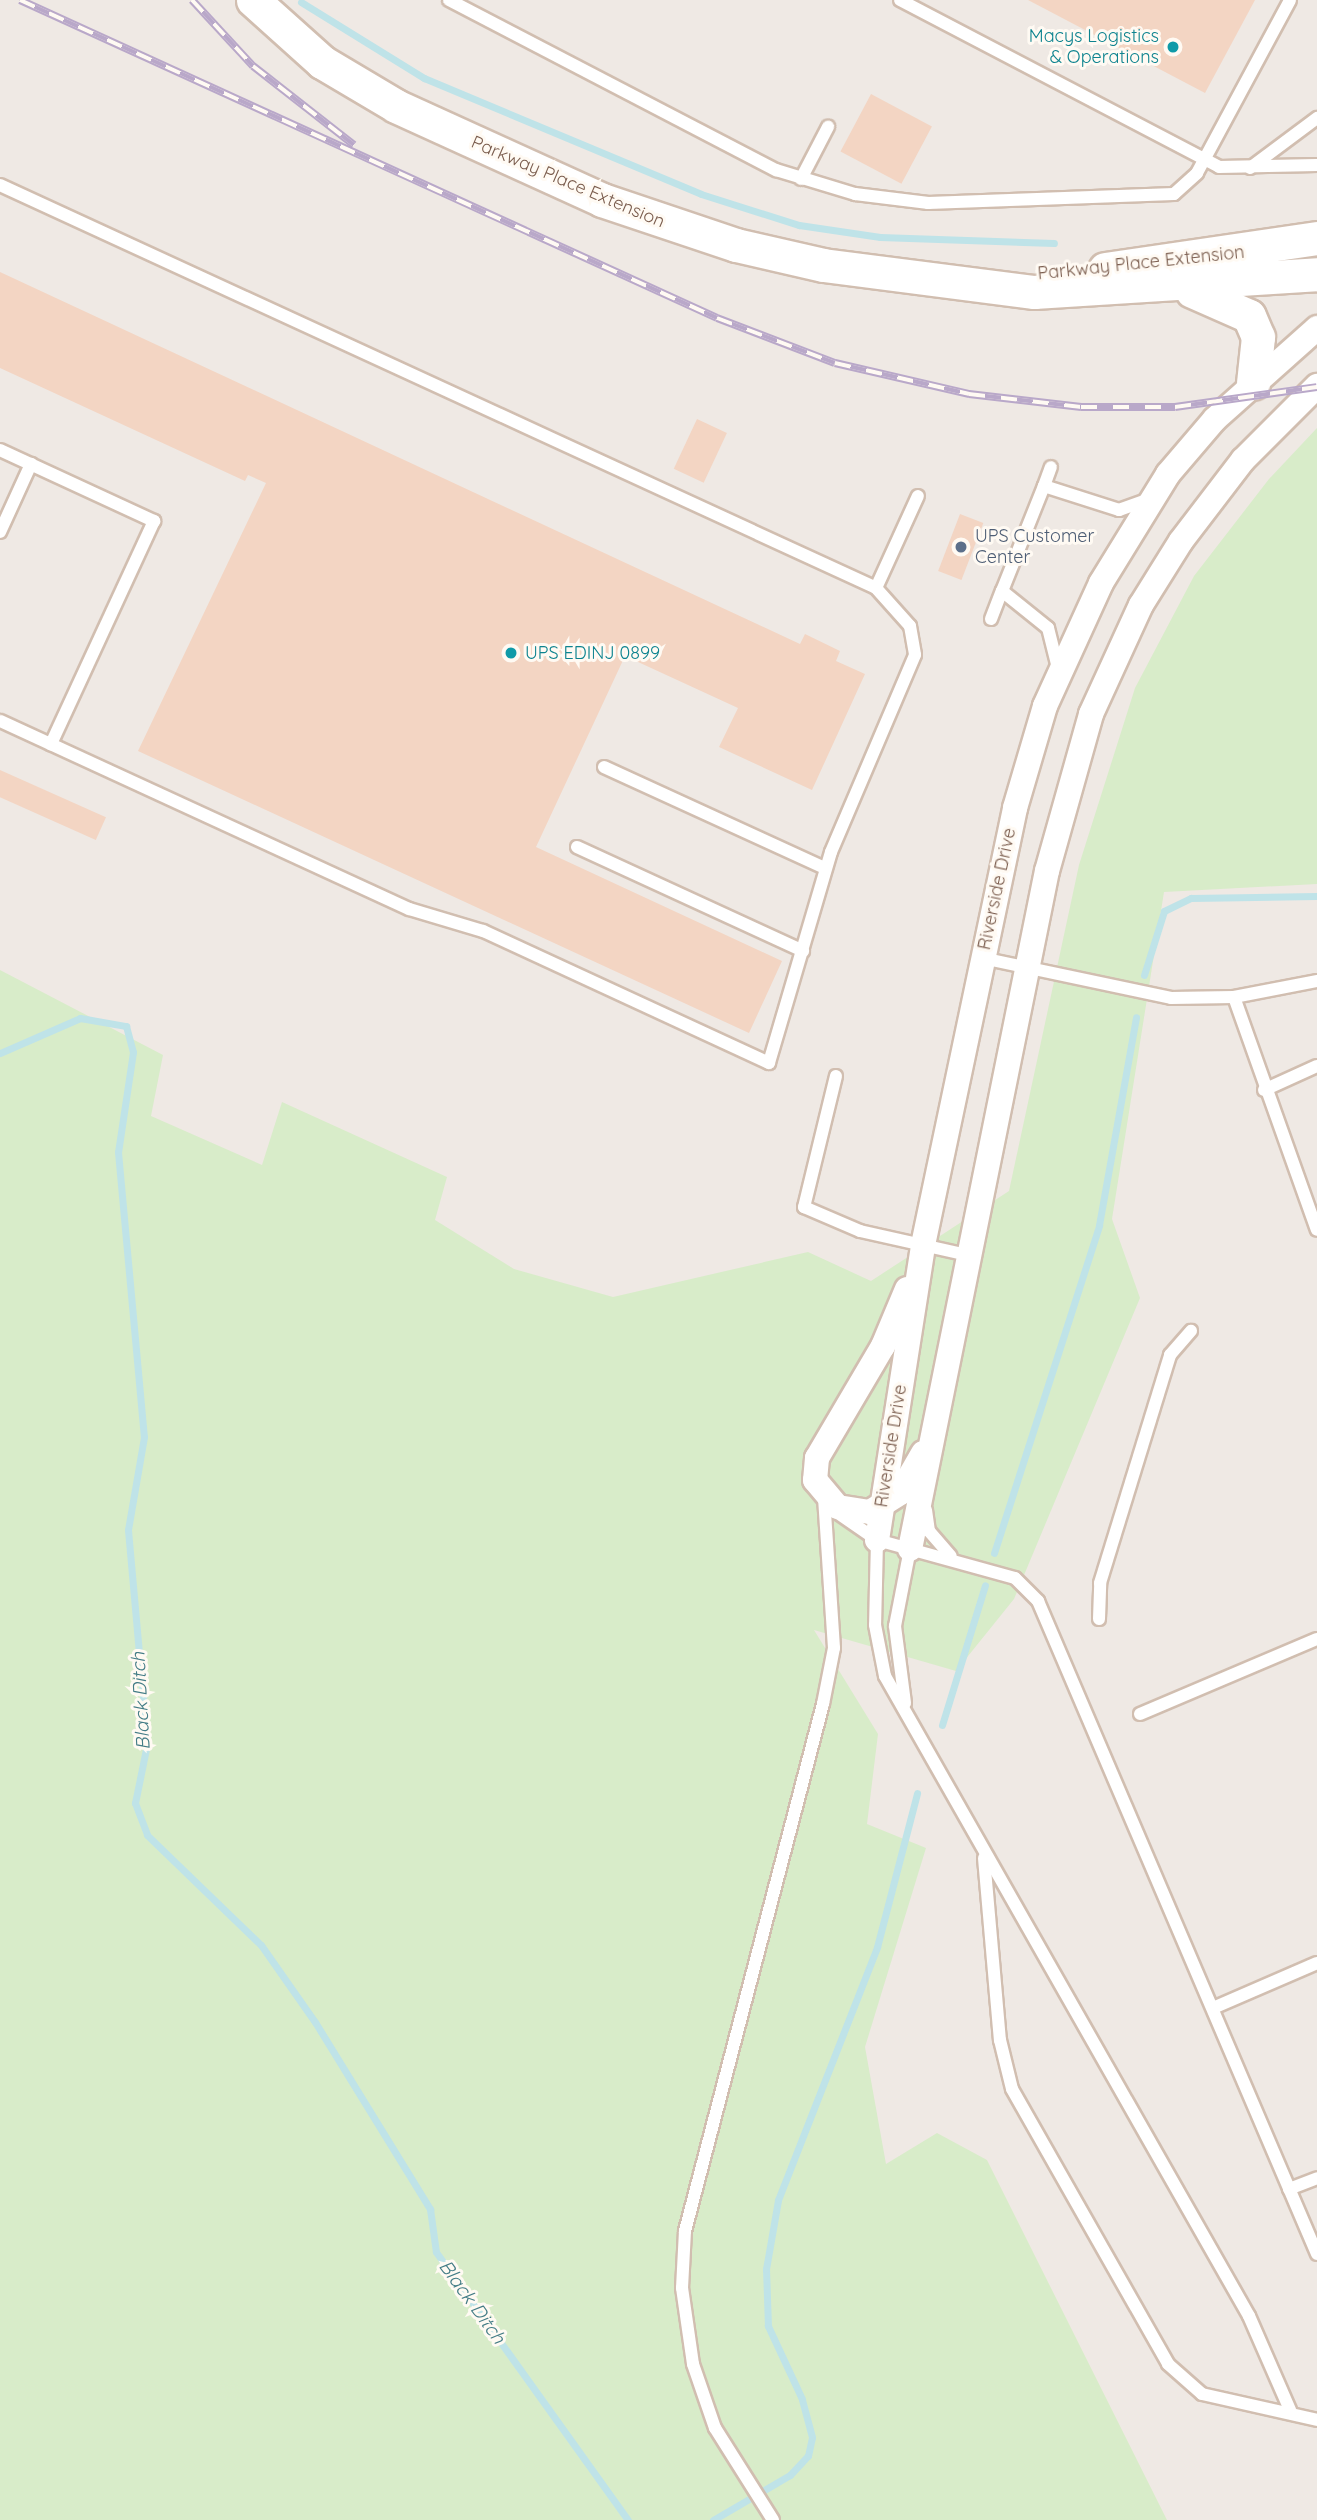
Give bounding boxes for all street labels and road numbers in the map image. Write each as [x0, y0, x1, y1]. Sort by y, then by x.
street label: Parkway Place Extension [468, 131, 668, 233]
street label: Parkway Place Extension [1036, 241, 1246, 285]
street label: Riverside Drive [974, 826, 1020, 952]
street label: Riverside Drive [871, 1383, 911, 1509]

